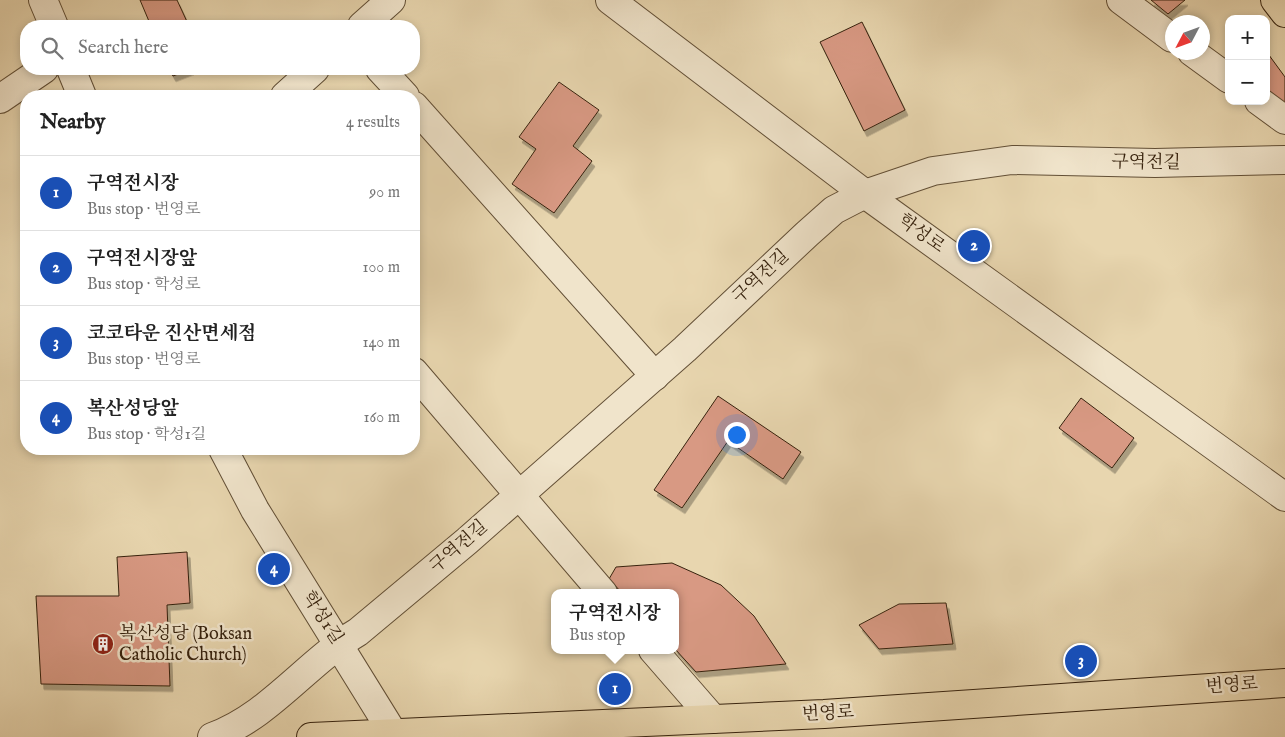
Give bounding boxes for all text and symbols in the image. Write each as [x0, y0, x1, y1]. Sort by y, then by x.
north arrow [1165, 15, 1210, 60]
map controls [1225, 15, 1270, 105]
button: + [1225, 15, 1270, 60]
search box [20, 20, 420, 75]
icon: search [38, 34, 66, 62]
text: Search here [78, 36, 169, 60]
button: − [1225, 60, 1270, 105]
text: Nearby [40, 109, 105, 136]
text: 4 results [346, 113, 400, 133]
street label: 구역전길 [1111, 151, 1181, 175]
text: 구역전시장 [87, 172, 179, 196]
text: 1 [53, 183, 59, 203]
text: 90 m [369, 183, 400, 203]
text: Bus stop · 번영로 [87, 200, 200, 220]
street label: 학성로 [893, 209, 949, 259]
pin: 2 [958, 227, 990, 265]
street label: 구역전길 [728, 245, 794, 309]
text: 구역전시장앞 [87, 247, 197, 271]
text: 2 [52, 258, 60, 278]
text: 100 m [363, 258, 400, 278]
text: Bus stop · 학성로 [87, 275, 200, 295]
text: 코코타운 진산면세점 [87, 322, 256, 346]
text: 3 [53, 333, 59, 353]
text: 140 m [362, 333, 400, 353]
text: Bus stop · 번영로 [87, 350, 200, 370]
text: 복산성당앞 [87, 397, 179, 421]
text: 4 [52, 408, 60, 428]
text: 160 m [364, 408, 400, 428]
your location [724, 422, 750, 448]
text: Bus stop · 학성1길 [87, 425, 206, 445]
street label: 구역전길 [425, 516, 493, 578]
pin: 4 [258, 550, 290, 588]
street label: 학성1길 [296, 587, 348, 649]
popup [551, 589, 679, 654]
text: 구역전시장 [569, 602, 661, 626]
place label: 복산성당 (Boksan Catholic Church) [119, 623, 252, 667]
text: Bus stop [569, 626, 625, 646]
building icon: 복산성당 (Boksan Catholic Church) [91, 632, 115, 656]
pin: 3 [1065, 642, 1097, 680]
pin: 1 [599, 670, 631, 708]
street label: 번영로 [1205, 673, 1259, 699]
street label: 번영로 [801, 701, 855, 727]

